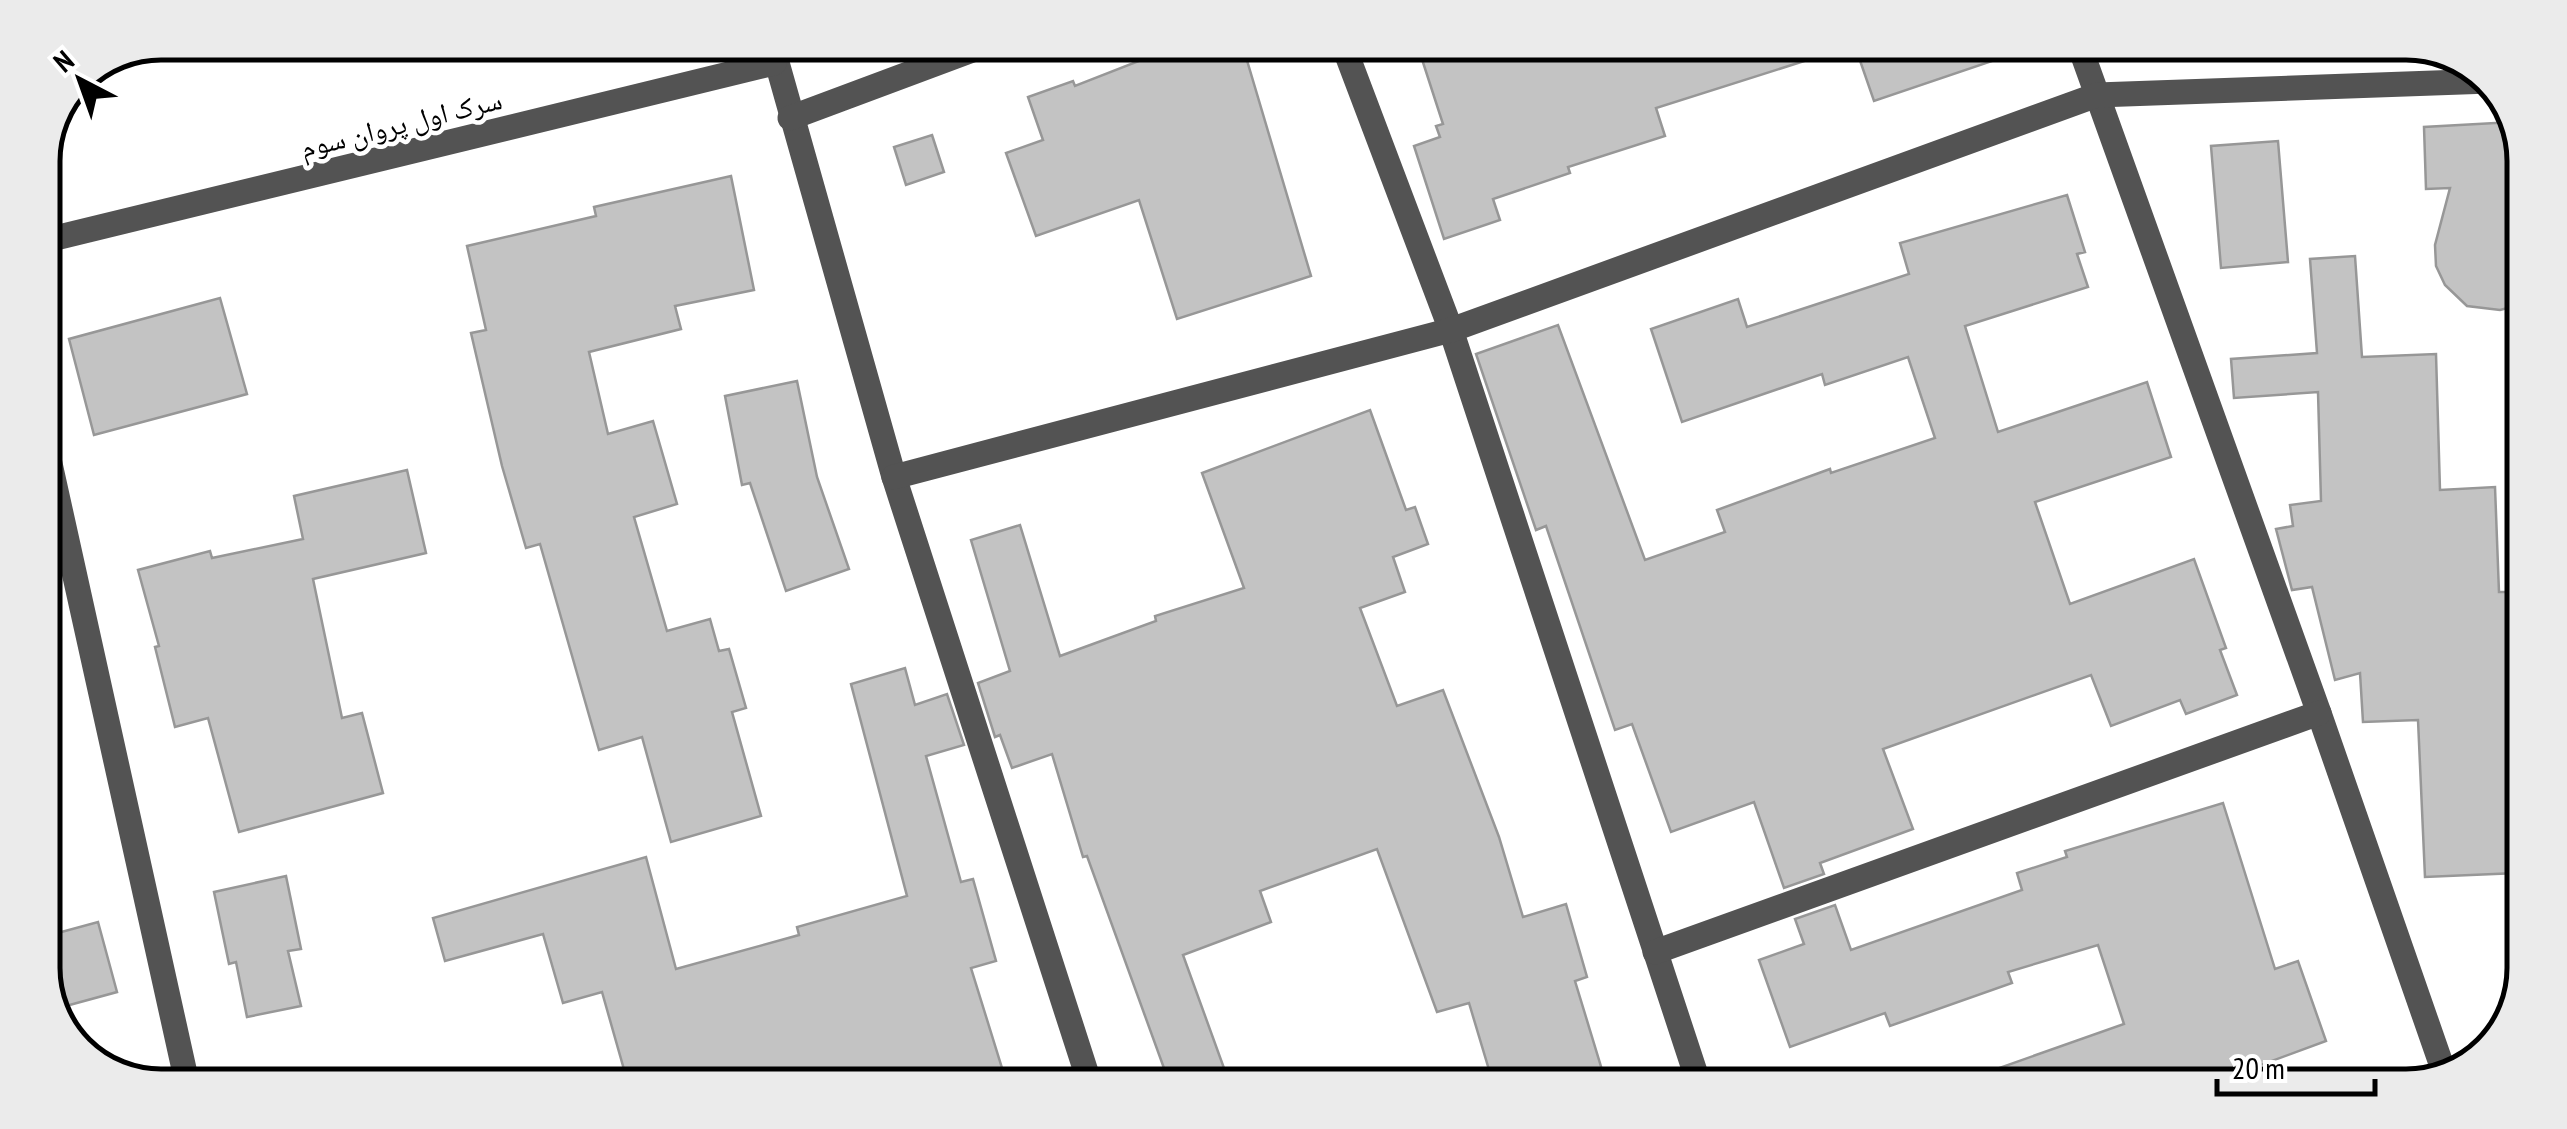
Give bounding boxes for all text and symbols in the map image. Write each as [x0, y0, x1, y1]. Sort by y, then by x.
north arrow [30, 30, 130, 130]
text: N [45, 42, 81, 80]
street label: سرک اول پروان سوم [296, 80, 506, 167]
scale bar [2217, 1034, 2374, 1096]
text: 20 m [2232, 1048, 2285, 1087]

